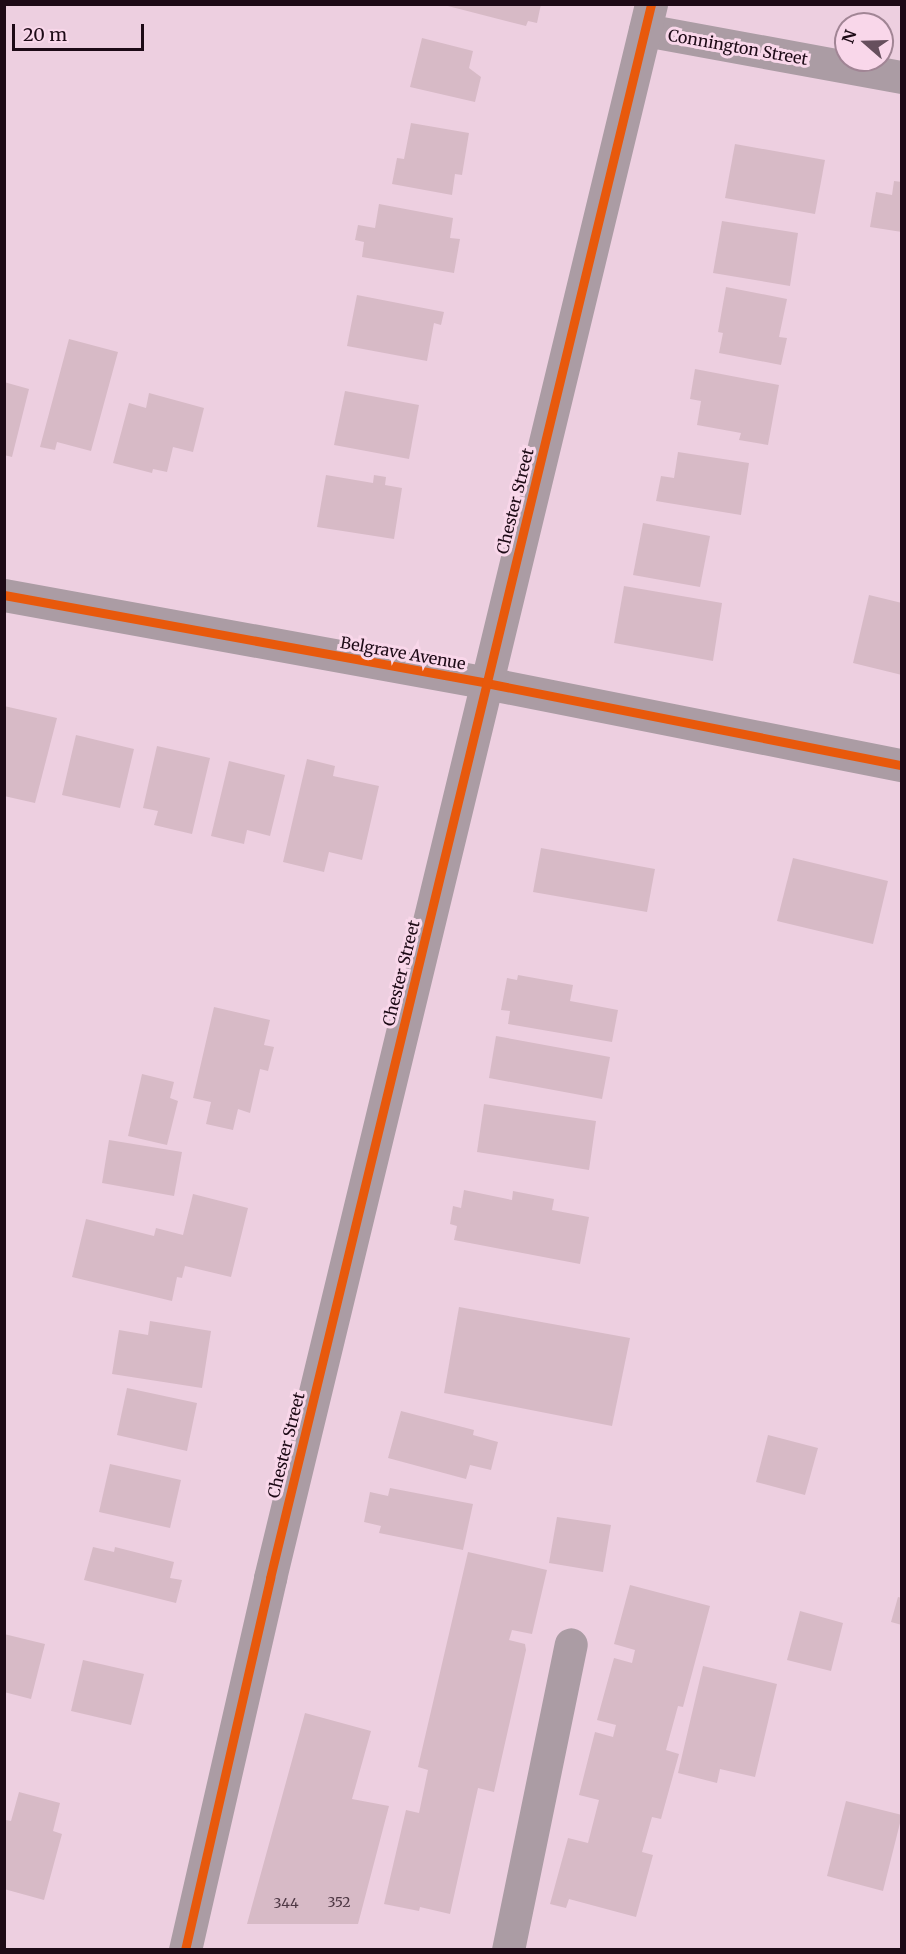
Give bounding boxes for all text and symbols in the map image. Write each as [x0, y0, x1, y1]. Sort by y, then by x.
scale bar [15, 12, 147, 50]
north arrow [834, 12, 894, 72]
text: 20 m [23, 23, 67, 46]
street label: Connington Street [667, 25, 809, 69]
text: N [837, 27, 861, 46]
street label: Chester Street [493, 446, 537, 556]
street label: Belgrave Avenue [339, 633, 467, 673]
street label: Chester Street [379, 918, 423, 1028]
street label: Chester Street [264, 1390, 308, 1500]
house number: 352 [327, 1894, 351, 1910]
house number: 344 [273, 1895, 299, 1911]

